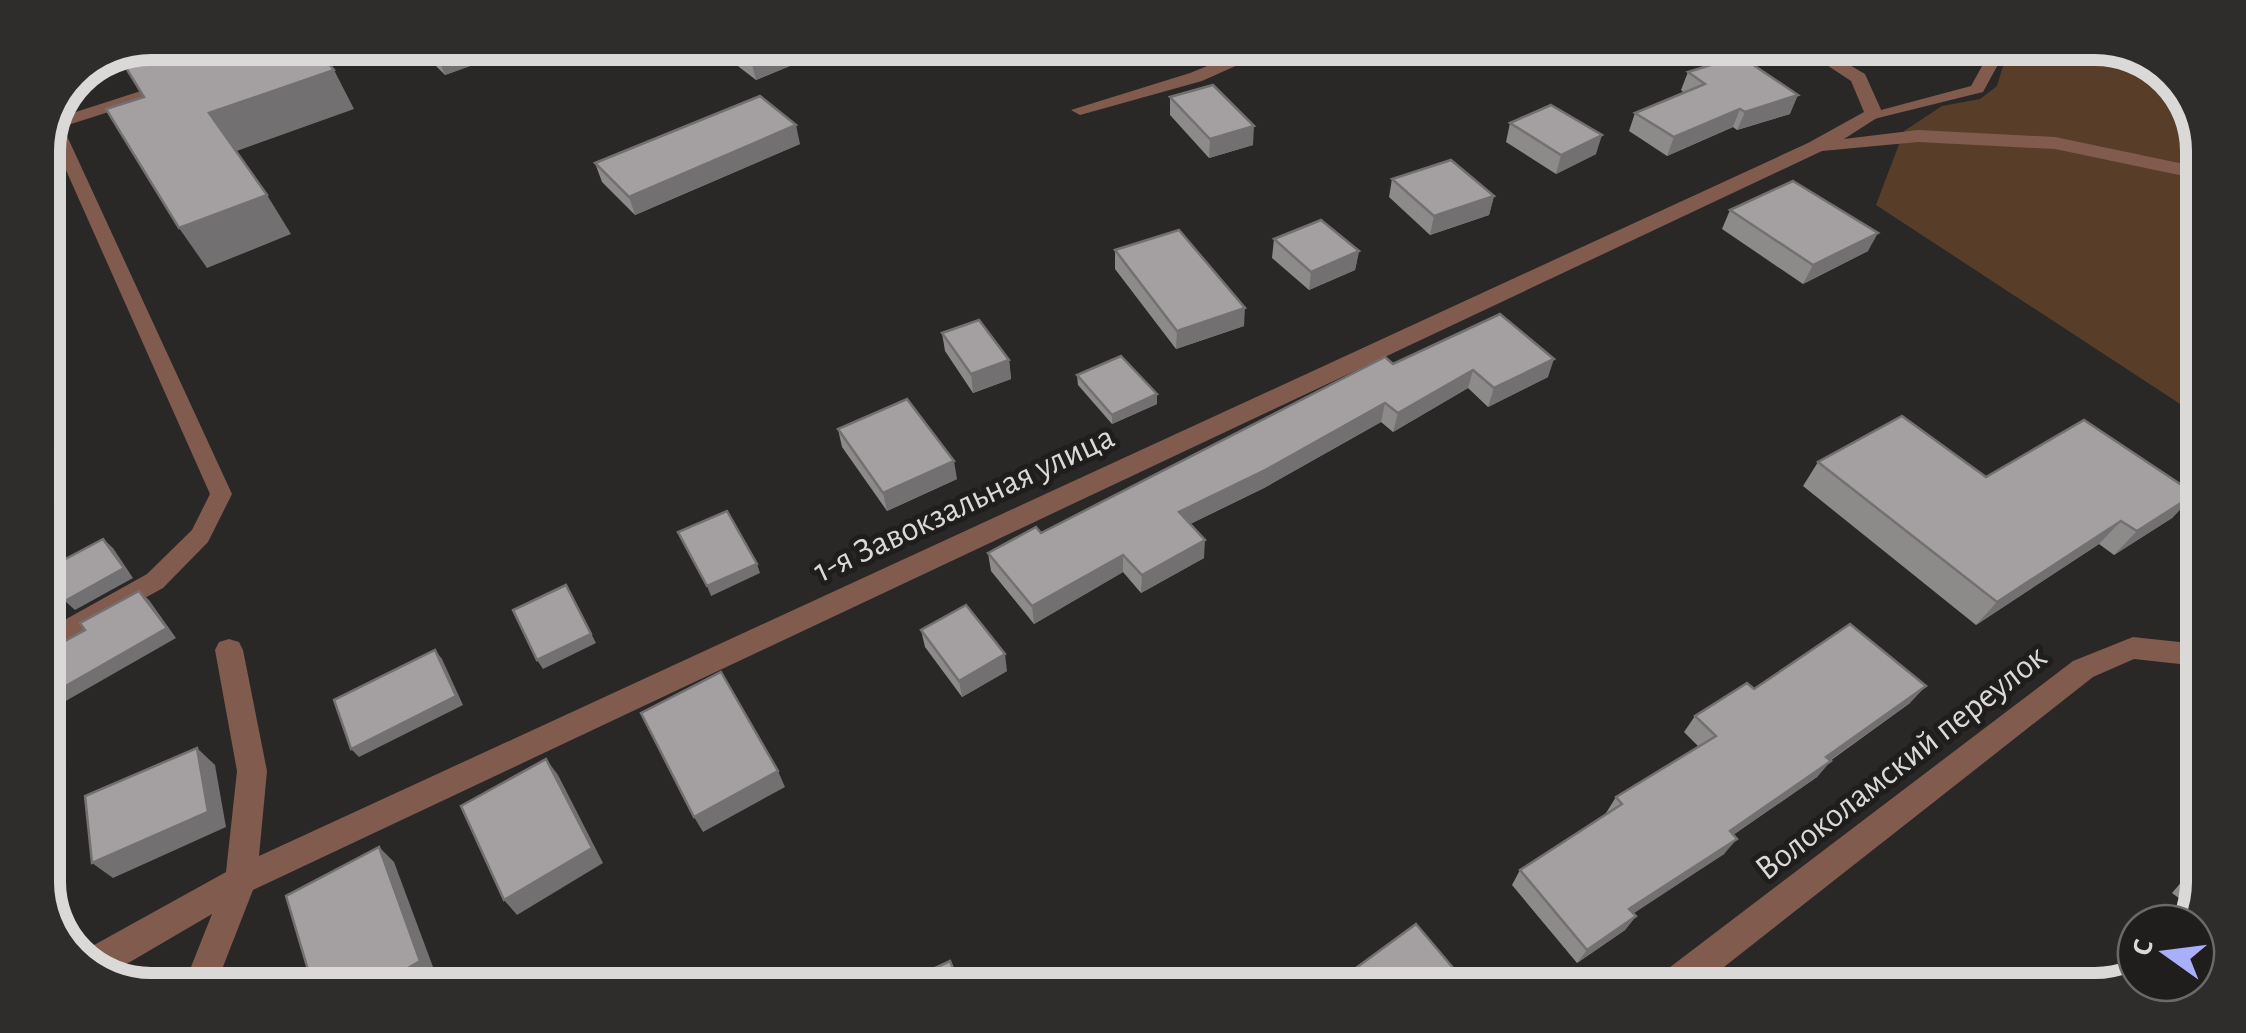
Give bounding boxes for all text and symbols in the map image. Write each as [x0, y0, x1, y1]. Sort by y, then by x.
street label: 1-я Завокзальная улица [808, 419, 1120, 589]
street label: Волоколамский переулок [1749, 639, 2053, 887]
north arrow [2116, 903, 2216, 1003]
text: С [2128, 937, 2159, 958]

